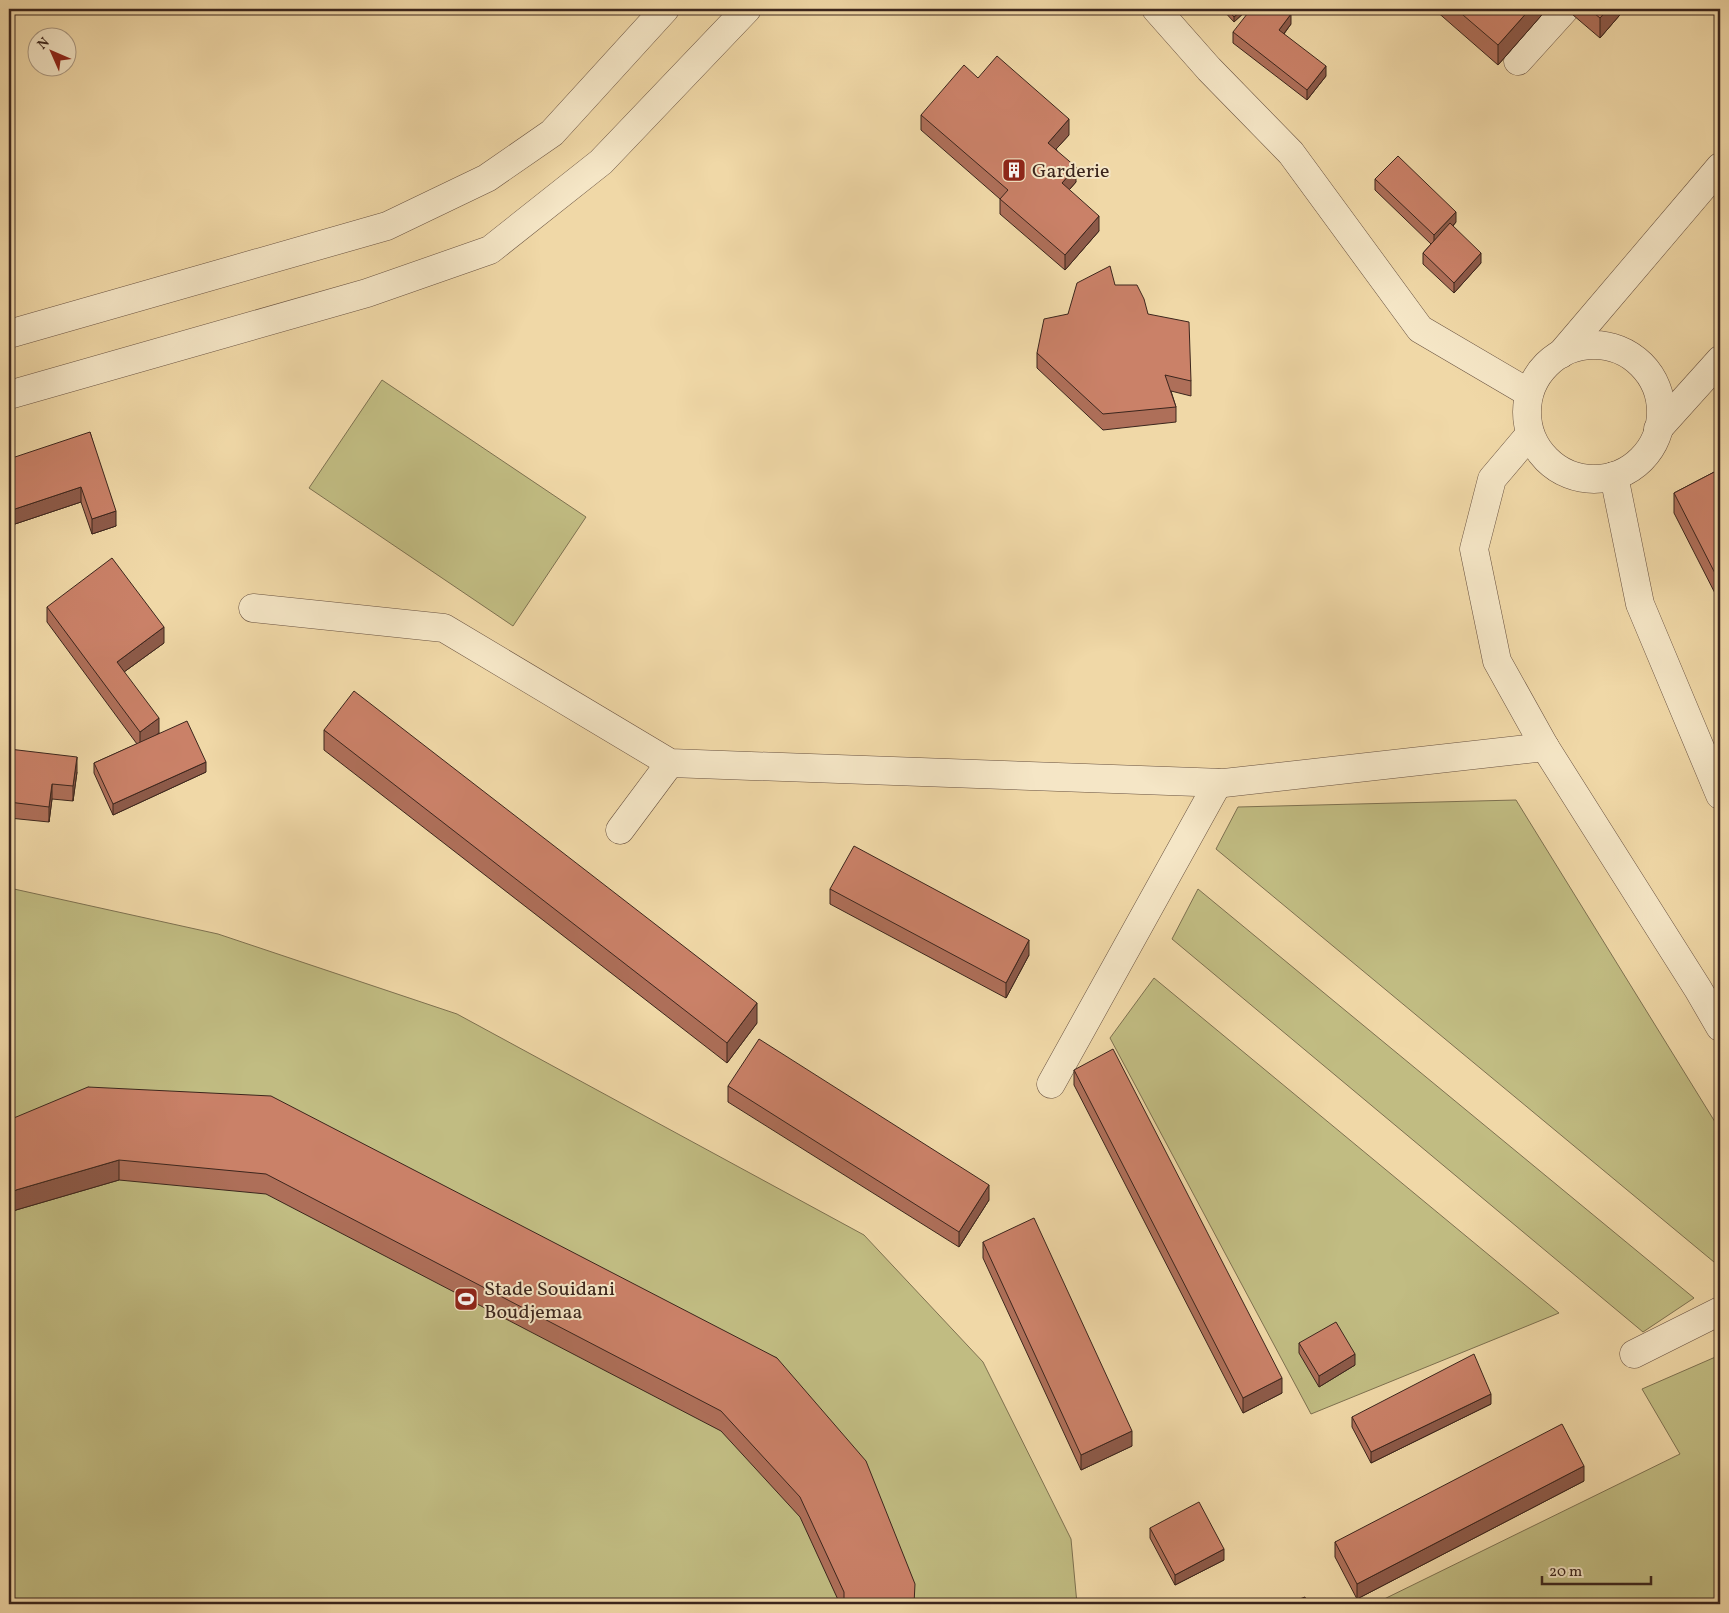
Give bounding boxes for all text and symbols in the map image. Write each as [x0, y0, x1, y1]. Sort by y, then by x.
north arrow [28, 28, 78, 78]
text: N [34, 34, 54, 54]
building icon: Garderie [1001, 157, 1027, 183]
place label: Garderie [1032, 158, 1110, 186]
place label: Stade Souidani Boudjemaa [484, 1276, 615, 1327]
sports icon: Stade Souidani Boudjemaa [453, 1286, 479, 1312]
scale bar [1542, 1553, 1650, 1585]
text: 20 m [1549, 1562, 1582, 1583]

